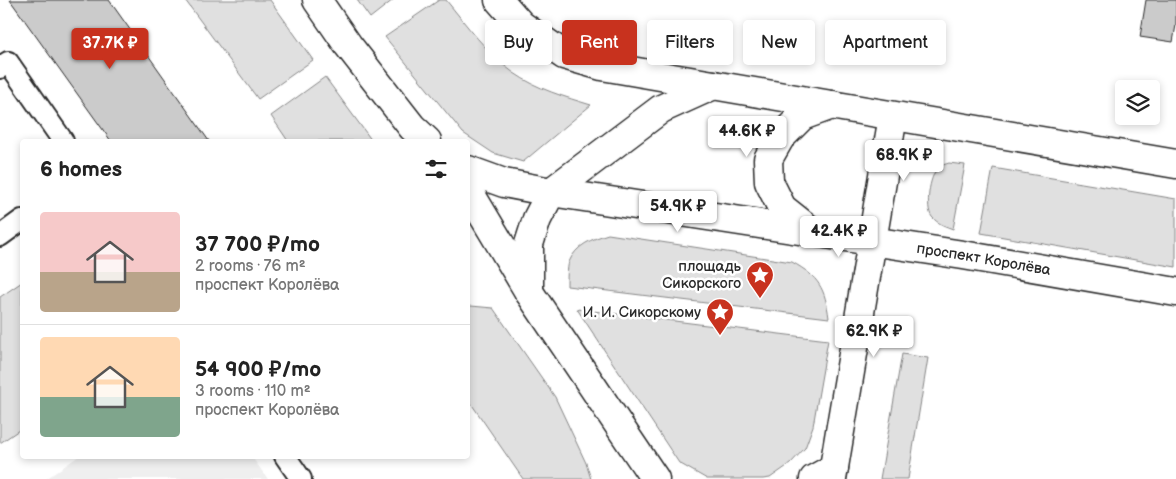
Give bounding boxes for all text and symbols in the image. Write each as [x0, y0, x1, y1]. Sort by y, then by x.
chip: Buy [485, 20, 552, 65]
chip: Rent [562, 20, 637, 65]
chip: Filters [647, 20, 733, 65]
chip: New [743, 20, 815, 65]
chip: Apartment [825, 20, 946, 65]
pin: 37.7K ₽ [64, 28, 156, 70]
text: 37.7K ₽ [82, 34, 138, 53]
map controls [1115, 80, 1160, 125]
button: layers [1115, 80, 1160, 125]
pin: 44.6K ₽ [701, 116, 793, 158]
text: 44.6K ₽ [719, 122, 775, 141]
pin: 68.9K ₽ [858, 140, 950, 182]
text: 68.9K ₽ [876, 146, 932, 165]
icon: filters [422, 155, 450, 183]
text: 6 homes [40, 157, 122, 182]
pin: 54.9K ₽ [632, 190, 724, 233]
text: 54.9K ₽ [650, 197, 706, 216]
pin: 42.4K ₽ [793, 216, 885, 258]
text: 42.4K ₽ [811, 222, 867, 241]
icon: home [80, 232, 140, 292]
text: 37 700 ₽/mo [195, 232, 320, 257]
street label: проспект Королёва [915, 239, 1052, 280]
text: 2 rooms · 76 m² [195, 257, 306, 276]
place label: площадь Сикорского [662, 257, 742, 293]
place icon: площадь Сикорского [745, 260, 775, 299]
text: проспект Королёва [195, 276, 340, 295]
place icon: И. И. Сикорскому [705, 297, 735, 336]
place label: И. И. Сикорскому [583, 303, 701, 322]
pin: 62.9K ₽ [828, 316, 920, 358]
text: 62.9K ₽ [846, 322, 902, 341]
icon: home [80, 357, 140, 417]
text: 54 900 ₽/mo [195, 357, 321, 382]
text: 3 rooms · 110 m² [195, 382, 311, 401]
text: проспект Королёва [195, 401, 340, 420]

